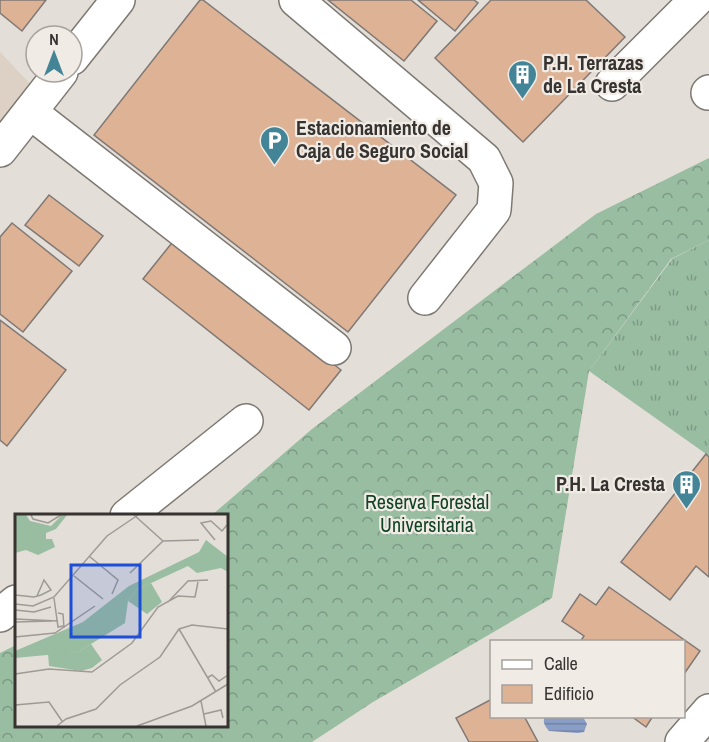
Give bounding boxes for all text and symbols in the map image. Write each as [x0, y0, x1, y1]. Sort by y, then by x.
north arrow [24, 24, 84, 84]
text: N [49, 28, 59, 50]
place label: P.H. Terrazas de La Cresta [543, 49, 644, 99]
building icon: P.H. Terrazas de La Cresta [506, 58, 538, 100]
place label: Estacionamiento de Caja de Seguro Social [296, 114, 468, 164]
parking icon: Estacionamiento de Caja de Seguro Social [259, 124, 291, 166]
building icon: P.H. La Cresta [670, 468, 702, 510]
place label: P.H. La Cresta [556, 470, 665, 497]
park label: Reserva Forestal Universitaria [365, 488, 489, 538]
inset map [15, 514, 228, 727]
legend [490, 640, 685, 718]
text: Calle [544, 651, 578, 676]
text: Edificio [544, 681, 594, 706]

